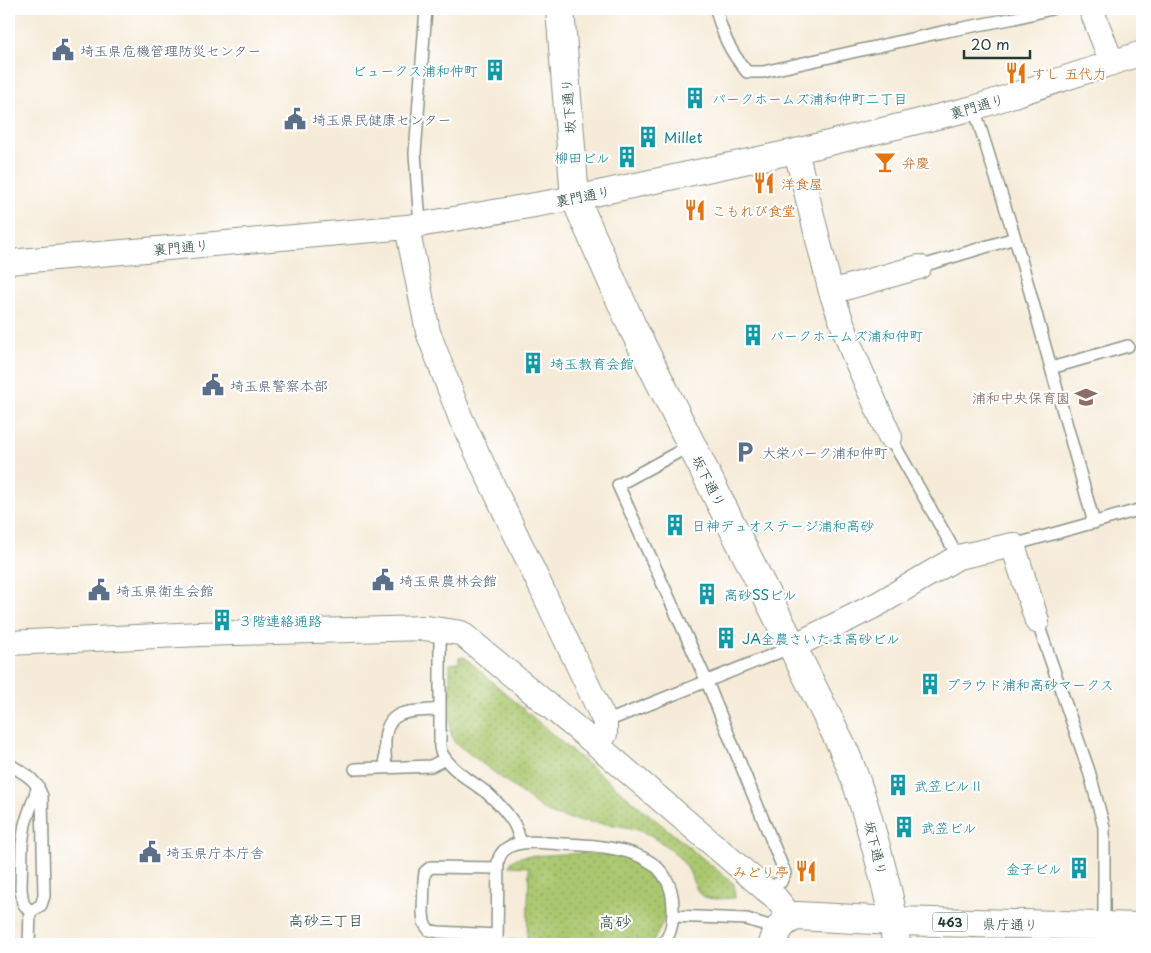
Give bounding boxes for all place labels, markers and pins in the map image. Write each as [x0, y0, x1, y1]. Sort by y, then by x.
public building icon: 埼玉県危機管理防災センター [50, 37, 76, 63]
place label: 埼玉県危機管理防災センター [80, 40, 261, 61]
building icon: ビュークス浦和仲町 [482, 57, 508, 83]
place label: ビュークス浦和仲町 [352, 60, 478, 81]
restaurant icon: すし 五代力 [1003, 60, 1029, 86]
place label: すし 五代力 [1032, 63, 1107, 84]
building icon: パークホームズ浦和仲町二丁目 [682, 85, 708, 111]
place label: パークホームズ浦和仲町二丁目 [712, 88, 907, 109]
public building icon: 埼玉県民健康センター [282, 106, 308, 132]
place label: 埼玉県民健康センター [312, 109, 451, 130]
building icon: Millet [635, 124, 661, 150]
place label: Millet [664, 127, 703, 148]
building icon: 柳田ビル [614, 144, 640, 170]
place label: 柳田ビル [554, 147, 610, 168]
bar icon: 弁慶 [872, 149, 898, 175]
place label: 弁慶 [902, 152, 930, 173]
restaurant icon: 洋食屋 [751, 170, 777, 196]
place label: 洋食屋 [781, 173, 823, 194]
restaurant icon: こもれび食堂 [682, 197, 708, 223]
place label: こもれび食堂 [712, 200, 796, 221]
building icon: パークホームズ浦和仲町 [740, 322, 766, 348]
place label: パークホームズ浦和仲町 [770, 325, 923, 346]
building icon: 埼玉教育会館 [520, 350, 546, 376]
place label: 埼玉教育会館 [550, 353, 634, 374]
public building icon: 埼玉県警察本部 [200, 372, 226, 398]
place label: 埼玉県警察本部 [230, 375, 328, 396]
school or university icon: 浦和中央保育園 [1073, 384, 1099, 410]
place label: 浦和中央保育園 [972, 387, 1070, 408]
parking icon: 大栄パーク浦和仲町 [732, 439, 758, 465]
place label: 大栄パーク浦和仲町 [762, 442, 888, 463]
building icon: 日神デュオステージ浦和高砂 [662, 512, 688, 538]
place label: 日神デュオステージ浦和高砂 [692, 515, 874, 536]
public building icon: 埼玉県農林会館 [370, 567, 396, 593]
place label: 埼玉県農林会館 [399, 570, 497, 591]
public building icon: 埼玉県衛生会館 [86, 577, 112, 603]
place label: 埼玉県衛生会館 [116, 580, 214, 601]
building icon: 高砂SSビル [694, 581, 720, 607]
place label: 高砂SSビル [724, 584, 797, 605]
building icon: ３階連絡通路 [209, 607, 235, 633]
place label: ３階連絡通路 [238, 610, 322, 631]
building icon: JA全農さいたま高砂ビル [713, 625, 739, 651]
place label: JA全農さいたま高砂ビル [742, 628, 900, 649]
building icon: プラウド浦和高砂マークス [917, 671, 943, 697]
place label: プラウド浦和高砂マークス [946, 674, 1114, 695]
building icon: 武笠ビルⅡ [885, 772, 911, 798]
place label: 武笠ビルⅡ [914, 775, 984, 796]
building icon: 武笠ビル [891, 814, 917, 840]
place label: 武笠ビル [921, 817, 977, 838]
public building icon: 埼玉県庁本庁舎 [137, 839, 163, 865]
place label: 埼玉県庁本庁舎 [166, 842, 264, 863]
building icon: 金子ビル [1066, 855, 1092, 881]
restaurant icon: みどり亭 [793, 858, 819, 884]
place label: 金子ビル [1006, 858, 1062, 879]
place label: みどり亭 [733, 861, 789, 882]

